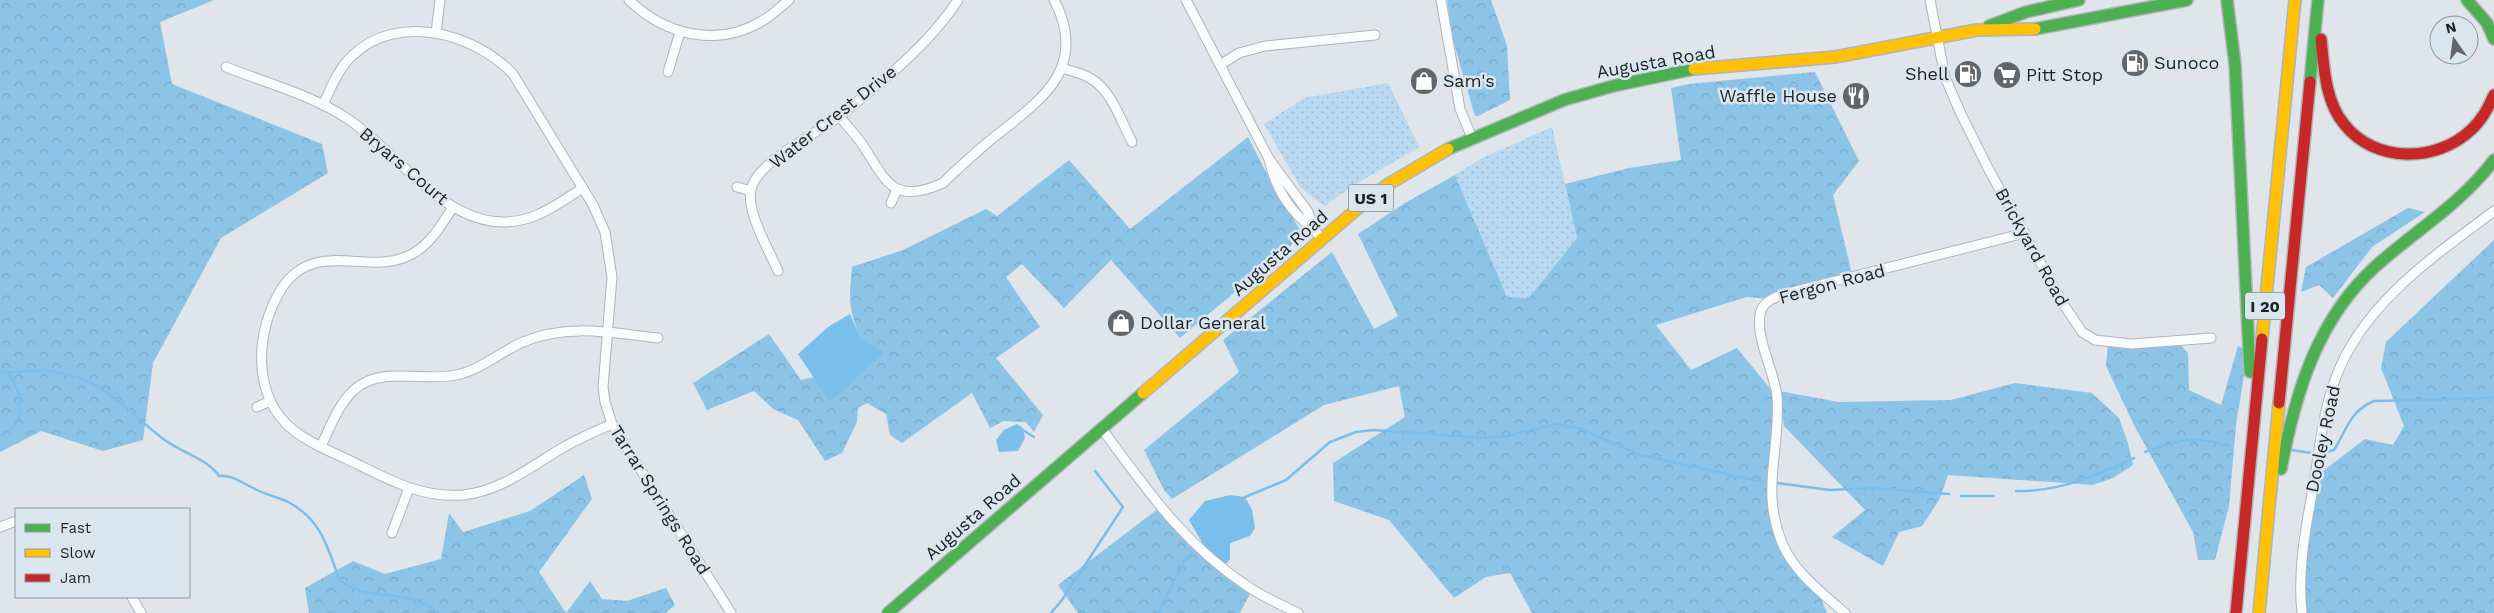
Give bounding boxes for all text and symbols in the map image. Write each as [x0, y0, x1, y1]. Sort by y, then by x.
north arrow [2429, 15, 2479, 65]
text: N [2444, 18, 2458, 36]
street label: Augusta Road [1595, 41, 1717, 82]
fuel station icon: Sunoco [2120, 48, 2150, 78]
place label: Sunoco [2154, 52, 2219, 73]
fuel station icon: Shell [1953, 59, 1983, 89]
supermarket icon: Pitt Stop [1992, 60, 2022, 90]
street label: Water Crest Drive [765, 61, 900, 173]
place label: Shell [1905, 63, 1949, 84]
place label: Pitt Stop [2026, 64, 2103, 85]
shop icon: Sam's [1409, 66, 1439, 96]
place label: Sam's [1443, 70, 1495, 91]
restaurant icon: Waffle House [1841, 81, 1871, 111]
place label: Waffle House [1719, 85, 1837, 106]
street label: Bryars Court [356, 122, 453, 209]
road number: US 1 [1348, 184, 1394, 212]
street label: Brickyard Road [1991, 184, 2074, 310]
street label: Augusta Road [1227, 205, 1332, 300]
street label: Fergon Road [1777, 259, 1887, 308]
road number: I 20 [2245, 292, 2285, 320]
shop icon: Dollar General [1106, 308, 1136, 338]
place label: Dollar General [1140, 312, 1266, 333]
street label: Dooley Road [2301, 383, 2344, 494]
street label: Tarrar Springs Road [606, 421, 715, 578]
street label: Augusta Road [920, 469, 1025, 564]
legend [15, 508, 190, 598]
text: Fast [60, 519, 92, 537]
text: Slow [60, 544, 96, 562]
text: Jam [60, 569, 91, 587]

